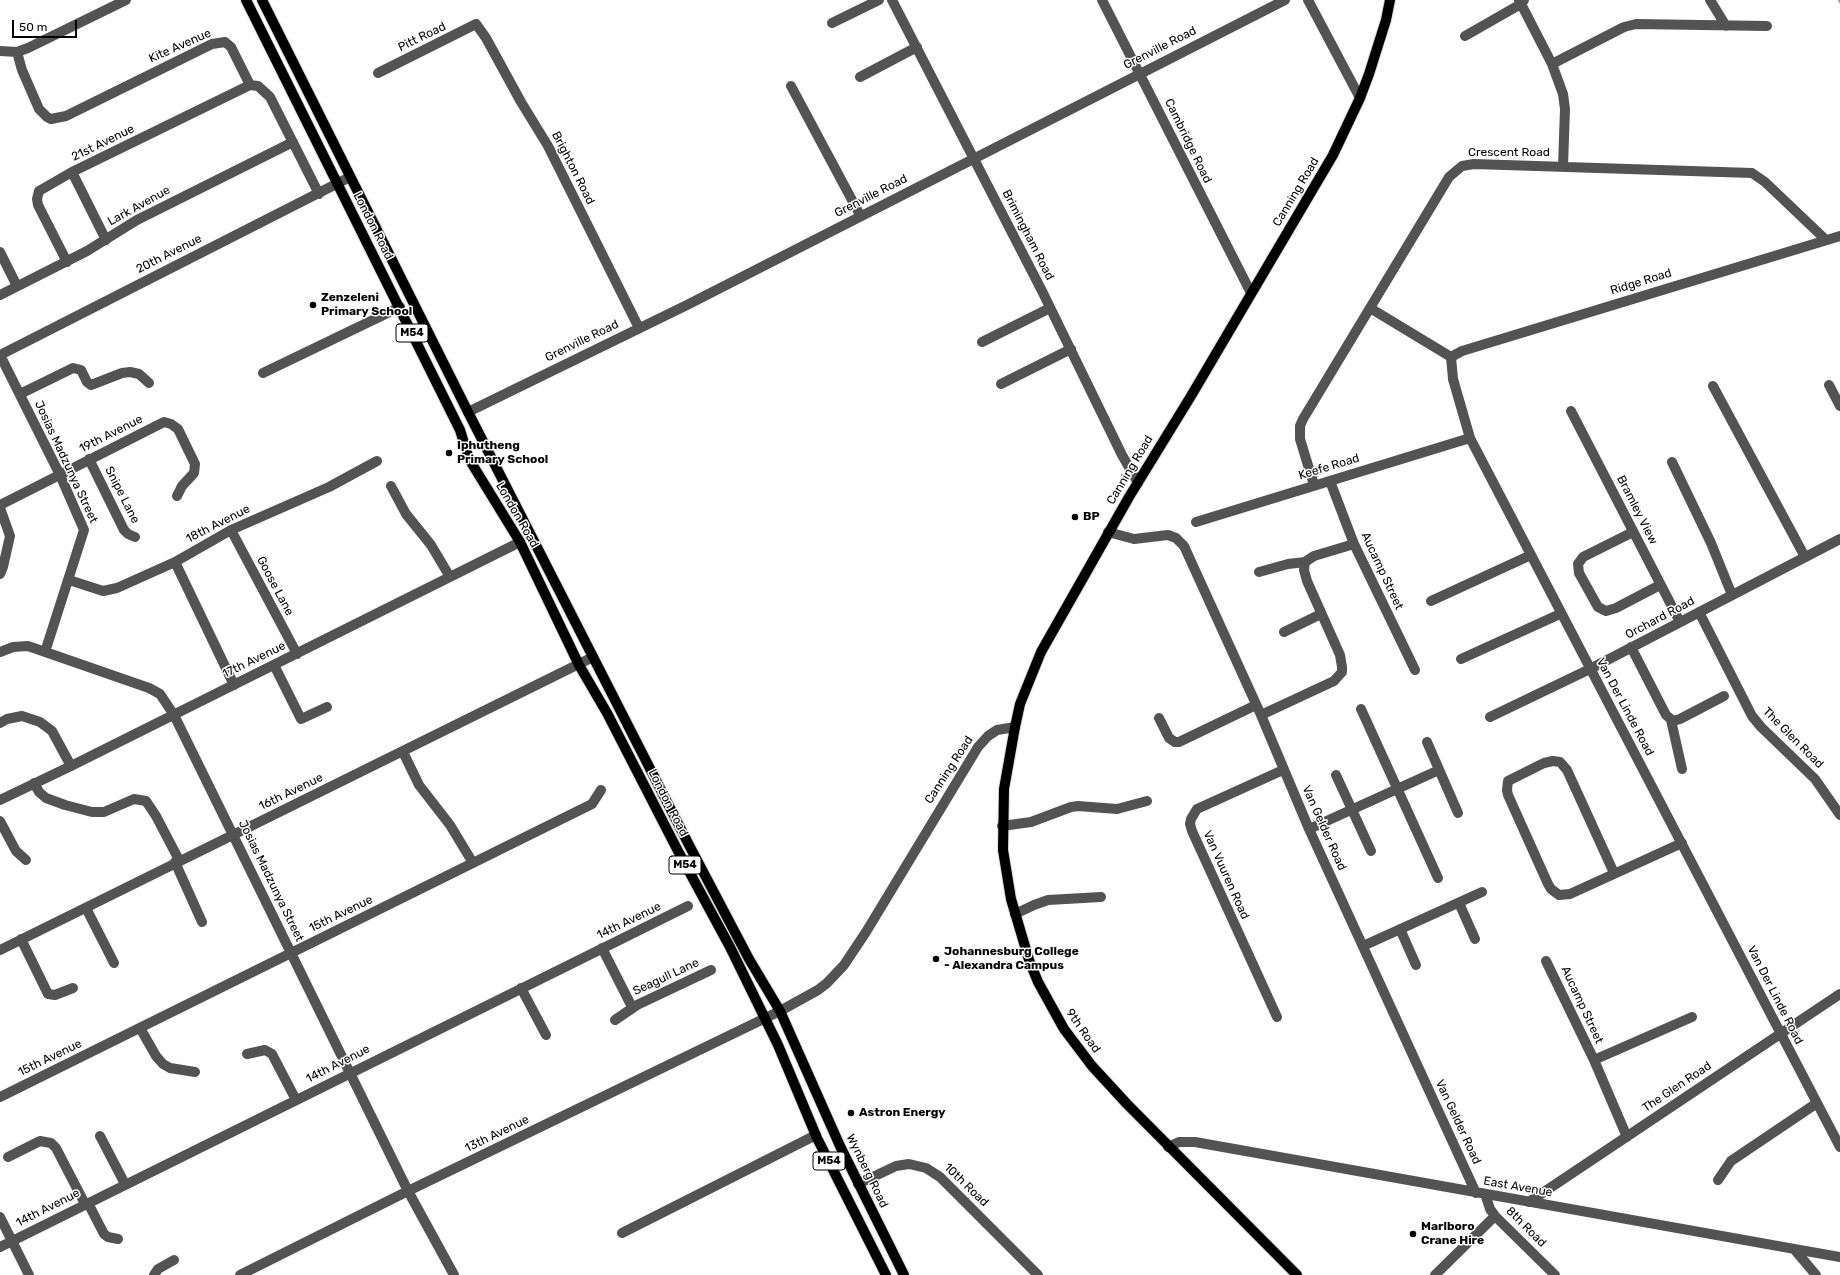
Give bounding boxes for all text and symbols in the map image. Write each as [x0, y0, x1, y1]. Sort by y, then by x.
scale bar [14, 12, 79, 38]
street label: Pitt Road [396, 19, 448, 55]
text: 50 m [19, 20, 47, 34]
street label: Grenville Road [1121, 23, 1199, 73]
street label: Kite Avenue [147, 26, 213, 66]
street label: Cambridge Road [1161, 96, 1215, 186]
street label: 21st Avenue [69, 122, 137, 164]
street label: Brighton Road [548, 129, 598, 207]
street label: Crescent Road [1468, 146, 1550, 160]
street label: Canning Road [1270, 155, 1322, 229]
street label: Grenville Road [832, 171, 910, 221]
street label: Lark Avenue [105, 183, 173, 229]
street label: Brimingham Road [999, 187, 1057, 283]
street label: London Road [350, 190, 396, 262]
street label: 20th Avenue [134, 231, 204, 277]
street label: Ridge Road [1609, 266, 1673, 298]
place label: Zenzeleni Primary School [321, 291, 412, 319]
marker: Zenzeleni Primary School [308, 300, 318, 310]
street label: Grenville Road [543, 317, 621, 365]
road number: M54 [396, 324, 428, 342]
street label: Josias Madzunya Street [31, 398, 101, 526]
street label: 19th Avenue [77, 412, 145, 456]
street label: Canning Road [1104, 433, 1156, 507]
place label: Iphutheng Primary School [457, 439, 548, 467]
marker: Iphutheng Primary School [444, 448, 454, 458]
street label: Keefe Road [1297, 451, 1361, 483]
street label: Snipe Lane [102, 464, 142, 526]
street label: Bramley View [1613, 473, 1661, 547]
street label: London Road [492, 480, 542, 550]
street label: 18th Avenue [184, 502, 252, 546]
place label: BP [1083, 510, 1100, 524]
marker: BP [1070, 512, 1080, 522]
street label: Aucamp Street [1358, 530, 1406, 612]
street label: Goose Lane [253, 554, 297, 618]
street label: Orchard Road [1623, 594, 1697, 642]
street label: 17th Avenue [220, 639, 288, 681]
street label: Van Der Linde Road [1593, 656, 1657, 758]
street label: The Glen Road [1760, 705, 1826, 771]
street label: Canning Road [922, 733, 976, 807]
street label: London Road [645, 767, 691, 839]
street label: 16th Avenue [257, 770, 325, 814]
street label: Van Gelder Road [1299, 783, 1349, 873]
street label: Josias Madzunya Street [235, 818, 307, 944]
street label: Van Vuuren Road [1200, 828, 1252, 922]
road number: M54 [669, 856, 701, 874]
street label: 15th Avenue [307, 892, 375, 936]
street label: 14th Avenue [595, 899, 663, 943]
street label: Van Der Linde Road [1744, 943, 1806, 1047]
place label: Johannesburg College - Alexandra Campus [944, 945, 1079, 973]
marker: Johannesburg College - Alexandra Campus [931, 954, 941, 964]
street label: Seagull Lane [631, 955, 701, 999]
street label: Aucamp Street [1558, 964, 1606, 1046]
street label: 9th Road [1063, 1006, 1103, 1056]
street label: 15th Avenue [16, 1036, 84, 1080]
street label: 14th Avenue [304, 1042, 372, 1086]
street label: The Glen Road [1640, 1059, 1714, 1115]
street label: Van Gelder Road [1432, 1077, 1484, 1167]
place label: Astron Energy [859, 1106, 945, 1120]
marker: Astron Energy [846, 1108, 856, 1118]
street label: 13th Avenue [463, 1112, 531, 1156]
street label: Wynberg Road [843, 1132, 891, 1210]
road number: M54 [813, 1152, 845, 1170]
street label: 10th Road [941, 1160, 991, 1210]
street label: East Avenue [1482, 1174, 1554, 1200]
street label: 14th Avenue [14, 1186, 82, 1230]
street label: 8th Road [1503, 1204, 1549, 1250]
place label: Marlboro Crane Hire [1421, 1220, 1484, 1248]
marker: Marlboro Crane Hire [1408, 1229, 1418, 1239]

